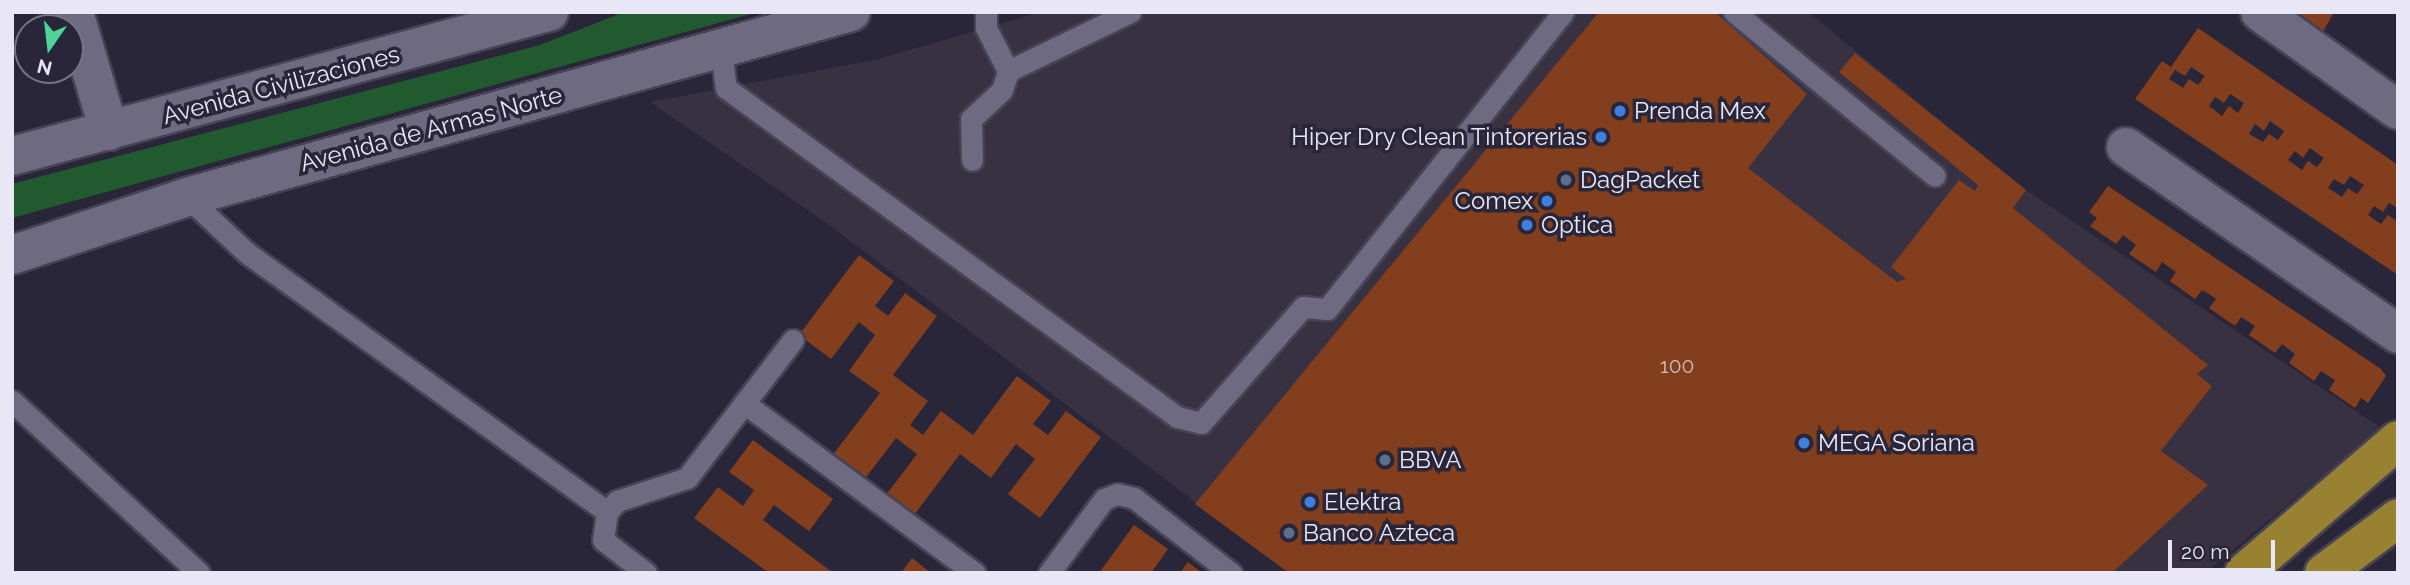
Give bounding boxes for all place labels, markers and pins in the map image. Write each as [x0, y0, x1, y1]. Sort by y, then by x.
place label: Prenda Mex [1634, 97, 1766, 125]
marker: Prenda Mex [1612, 103, 1628, 119]
place label: Hiper Dry Clean Tintorerias [1289, 123, 1587, 151]
marker: Hiper Dry Clean Tintorerias [1593, 129, 1609, 145]
place label: DagPacket [1580, 166, 1700, 194]
marker: DagPacket [1558, 172, 1574, 188]
place label: Comex [1454, 187, 1533, 215]
marker: Comex [1539, 193, 1555, 209]
place label: Optica [1541, 211, 1613, 239]
marker: Optica [1519, 217, 1535, 233]
place label: MEGA Soriana [1818, 429, 1976, 457]
marker: MEGA Soriana [1796, 435, 1812, 451]
place label: BBVA [1399, 446, 1462, 474]
marker: BBVA [1377, 452, 1393, 468]
place label: Elektra [1324, 488, 1401, 516]
marker: Elektra [1302, 494, 1318, 510]
place label: Banco Azteca [1303, 519, 1456, 547]
marker: Banco Azteca [1281, 525, 1297, 541]

